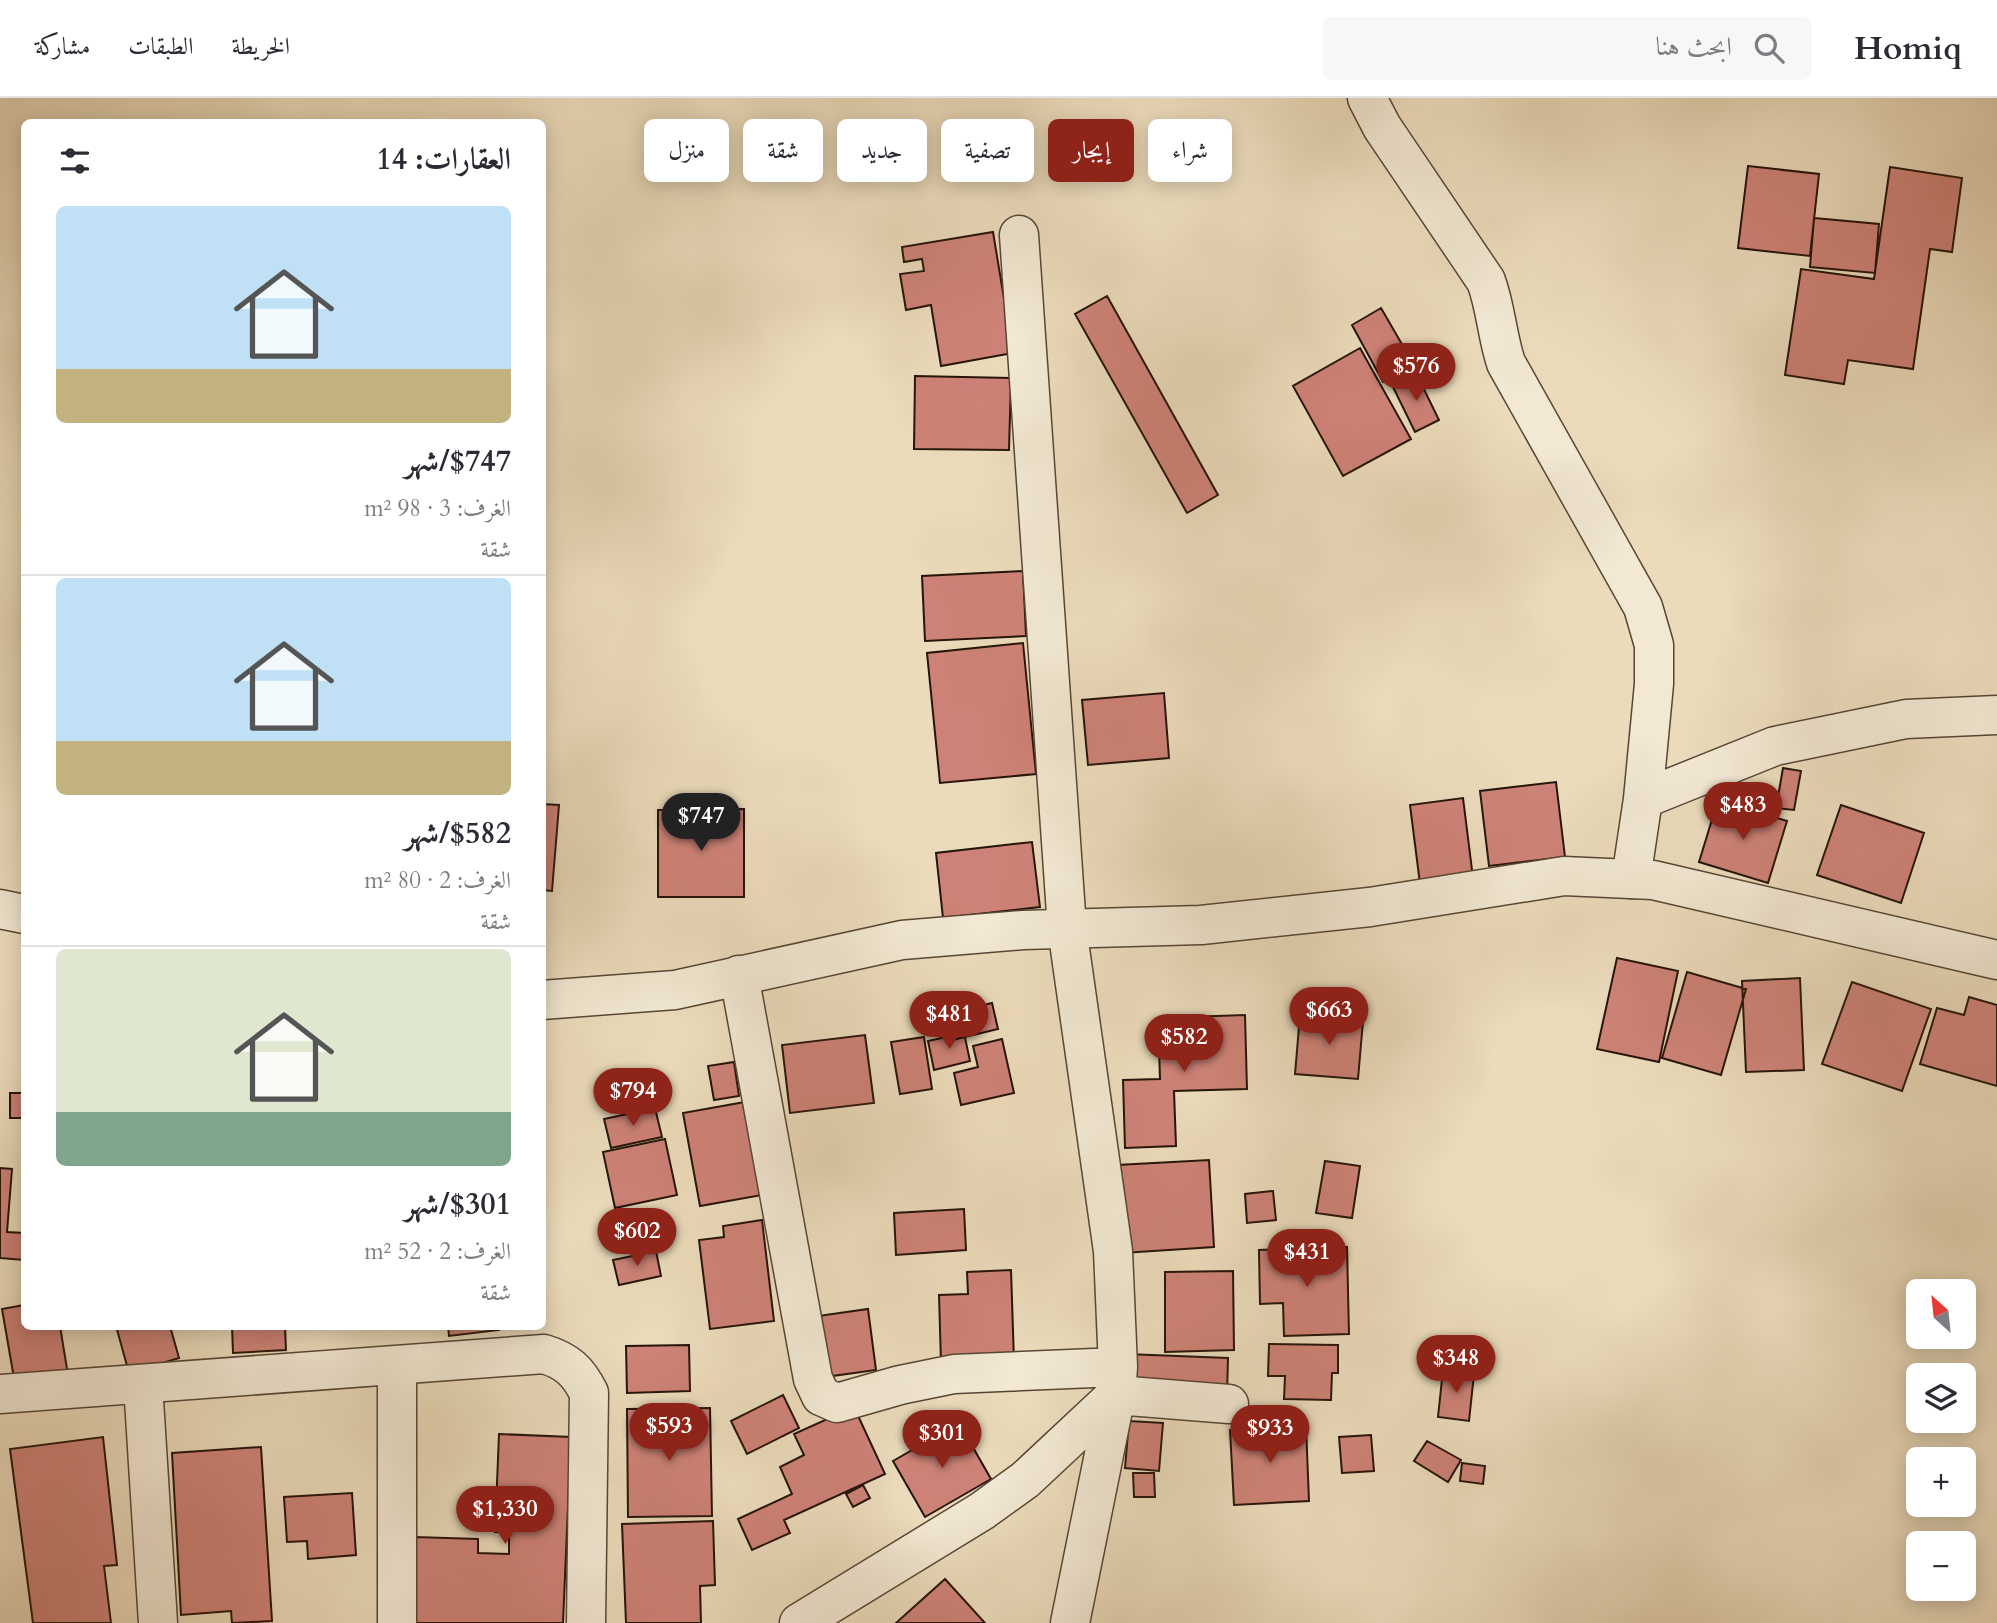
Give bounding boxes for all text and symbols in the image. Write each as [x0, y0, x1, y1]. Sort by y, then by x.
search box [1322, 17, 1812, 80]
text: Homiq [1854, 26, 1962, 71]
text: ابحث هنا [1656, 29, 1732, 64]
icon: search [1750, 29, 1788, 67]
text: مشاركة [35, 30, 90, 63]
text: الطبقات [128, 30, 194, 63]
text: الخريطة [232, 30, 290, 63]
chip: منزل [644, 119, 729, 182]
chip: شقة [743, 119, 823, 182]
chip: جديد [837, 119, 927, 182]
chip: تصفية [941, 119, 1034, 182]
chip: إيجار [1048, 119, 1134, 182]
chip: شراء [1148, 119, 1232, 182]
text: العقارات: 14 [376, 139, 511, 180]
icon: filters [56, 142, 94, 180]
icon: home [221, 251, 347, 377]
pin: $576 [1375, 344, 1457, 403]
text: $576 [1392, 350, 1440, 381]
text: $747/شهر [405, 441, 511, 482]
text: الغرف: 3 · 98 m² [364, 493, 511, 524]
text: شقة [481, 534, 511, 565]
icon: home [221, 623, 347, 749]
pin: $483 [1702, 782, 1784, 842]
text: $483 [1719, 789, 1767, 820]
pin: $747 [660, 794, 742, 853]
text: $747 [677, 800, 725, 831]
text: $582/شهر [405, 813, 511, 854]
text: الغرف: 2 · 80 m² [364, 865, 511, 896]
text: شقة [481, 906, 511, 937]
pin: $663 [1288, 988, 1370, 1047]
pin: $481 [908, 992, 990, 1051]
icon: home [221, 994, 347, 1120]
text: $663 [1305, 994, 1353, 1025]
text: $481 [925, 998, 973, 1029]
pin: $582 [1143, 1014, 1225, 1074]
text: $582 [1160, 1021, 1208, 1052]
pin: $794 [592, 1068, 674, 1128]
text: $794 [609, 1075, 657, 1106]
text: $301/شهر [405, 1184, 511, 1225]
pin: $602 [596, 1208, 678, 1268]
text: $602 [613, 1215, 661, 1246]
pin: $431 [1266, 1230, 1348, 1289]
text: الغرف: 2 · 52 m² [364, 1236, 511, 1267]
text: $431 [1283, 1236, 1331, 1267]
text: شقة [481, 1277, 511, 1308]
north arrow [1906, 1279, 1976, 1349]
map controls [1906, 1279, 1976, 1601]
pin: $348 [1415, 1336, 1497, 1395]
text: $348 [1432, 1342, 1480, 1373]
button: layers [1906, 1363, 1976, 1433]
pin: $593 [628, 1404, 710, 1463]
pin: $933 [1229, 1406, 1311, 1465]
text: $593 [645, 1410, 693, 1441]
pin: $301 [901, 1410, 983, 1470]
text: $933 [1246, 1412, 1294, 1443]
text: $301 [918, 1417, 966, 1448]
button: + [1906, 1447, 1976, 1517]
pin: $1,330 [448, 1486, 562, 1546]
text: $1,330 [472, 1493, 538, 1524]
button: − [1906, 1531, 1976, 1601]

